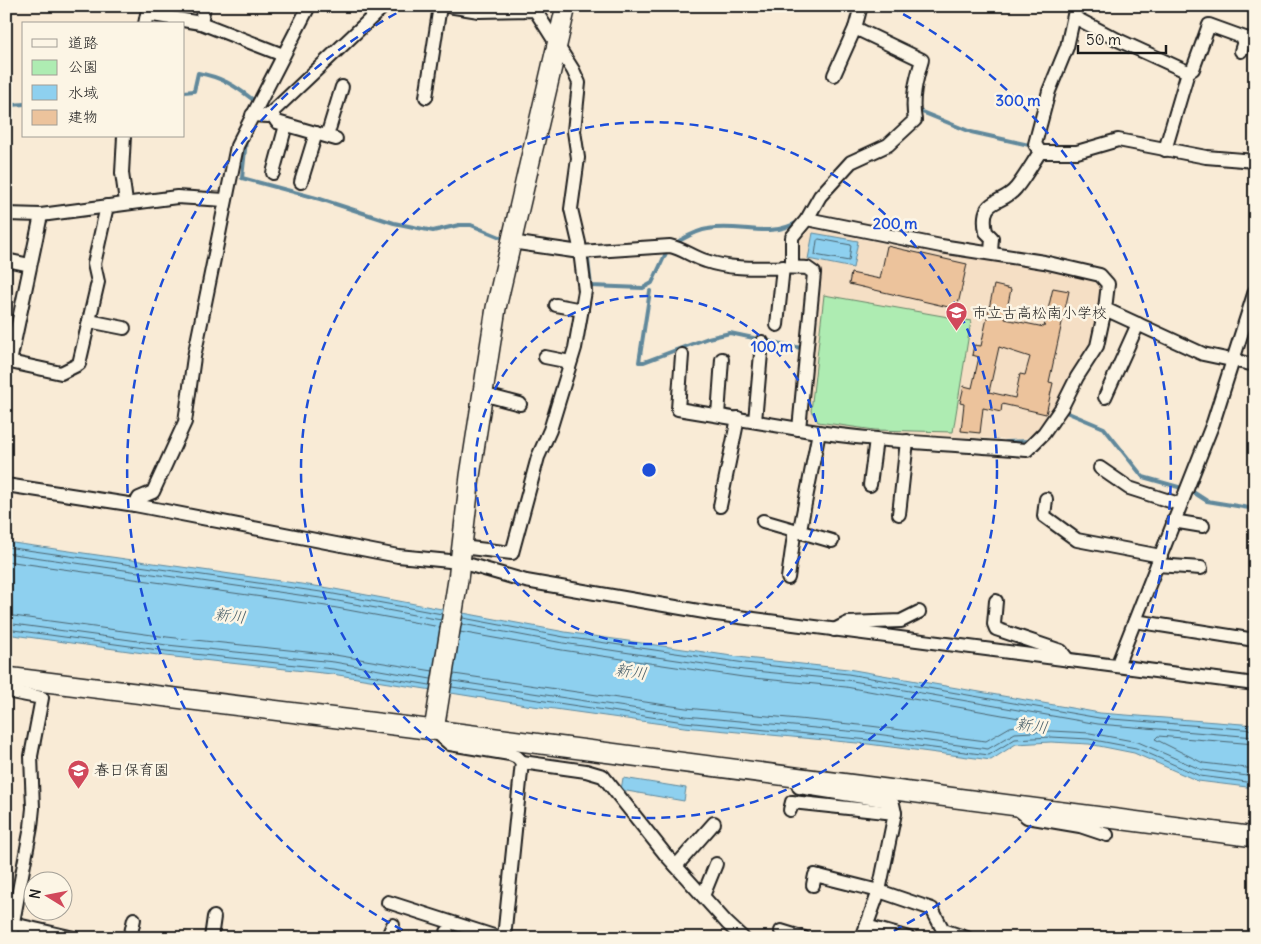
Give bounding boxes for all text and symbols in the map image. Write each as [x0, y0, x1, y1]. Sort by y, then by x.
legend [22, 22, 185, 138]
scale bar [1078, 22, 1166, 54]
text: 50 m [1086, 30, 1121, 49]
text: 道路 [68, 33, 98, 52]
text: 公園 [68, 57, 98, 76]
text: 水域 [68, 83, 98, 102]
text: 300 m [996, 91, 1041, 110]
text: 建物 [68, 107, 98, 126]
text: 200 m [873, 214, 917, 233]
school or university icon: 市立古高松南小学校 [944, 301, 968, 332]
place label: 市立古高松南小学校 [972, 303, 1107, 322]
text: 100 m [751, 337, 793, 356]
centre of rings [640, 461, 658, 479]
water label: 新川 [213, 603, 247, 627]
water label: 新川 [614, 659, 648, 683]
water label: 新川 [1015, 713, 1049, 737]
school or university icon: 春日保育園 [66, 758, 90, 789]
place label: 春日保育園 [94, 760, 169, 779]
north arrow [22, 872, 72, 922]
text: N [25, 887, 45, 900]

